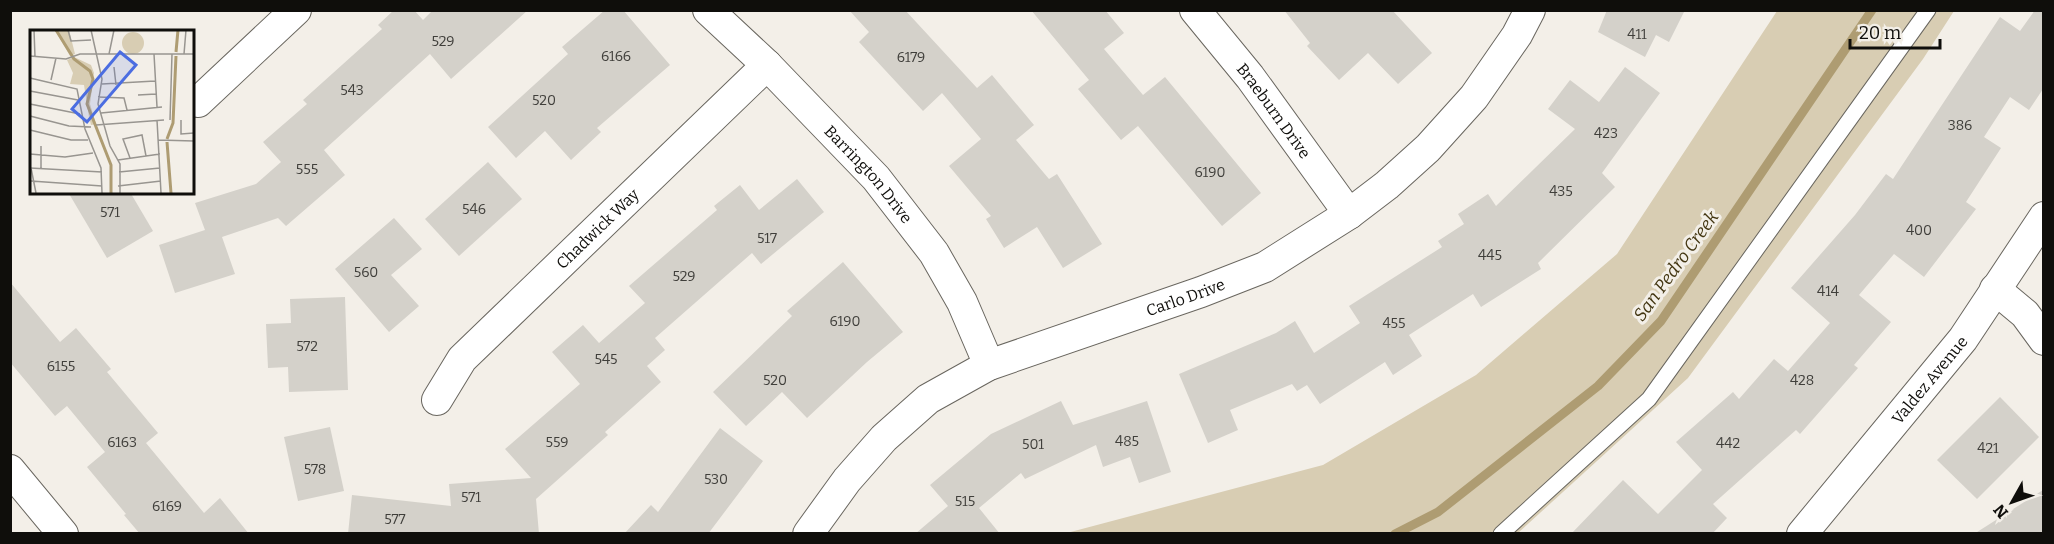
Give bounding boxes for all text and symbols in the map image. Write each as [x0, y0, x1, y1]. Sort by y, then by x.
scale bar [1850, 12, 1940, 50]
text: 20 m [1859, 22, 1901, 44]
house number: 411 [1627, 26, 1647, 43]
inset map [30, 30, 194, 194]
house number: 529 [431, 33, 455, 50]
house number: 6166 [601, 48, 631, 65]
house number: 6179 [897, 49, 925, 66]
street label: Braeburn Drive [1233, 59, 1315, 162]
house number: 543 [340, 82, 364, 99]
house number: 520 [532, 92, 556, 109]
house number: 386 [1948, 117, 1972, 134]
street label: Barrington Drive [821, 121, 917, 227]
house number: 423 [1594, 125, 1618, 142]
house number: 555 [296, 161, 318, 178]
house number: 6190 [1195, 164, 1225, 181]
house number: 435 [1549, 183, 1573, 200]
street label: Chadwick Way [552, 184, 643, 273]
house number: 546 [462, 201, 486, 218]
house number: 571 [100, 204, 120, 221]
water label: San Pedro Creek [1629, 206, 1724, 325]
house number: 400 [1906, 222, 1932, 239]
house number: 517 [757, 230, 777, 247]
house number: 445 [1478, 247, 1502, 264]
house number: 560 [354, 264, 378, 281]
house number: 529 [672, 268, 696, 285]
street label: Carlo Drive [1144, 274, 1227, 320]
house number: 414 [1817, 283, 1839, 300]
house number: 6190 [830, 313, 860, 330]
house number: 455 [1382, 315, 1406, 332]
street label: Valdez Avenue [1887, 332, 1971, 428]
house number: 572 [296, 338, 318, 355]
house number: 545 [594, 351, 618, 368]
house number: 6155 [47, 358, 75, 375]
house number: 520 [763, 372, 787, 389]
house number: 428 [1790, 372, 1814, 389]
house number: 485 [1115, 433, 1139, 450]
house number: 6163 [107, 434, 137, 451]
house number: 559 [545, 434, 569, 451]
house number: 442 [1716, 435, 1740, 452]
house number: 501 [1022, 436, 1044, 453]
house number: 421 [1977, 440, 1999, 457]
house number: 578 [304, 461, 326, 478]
house number: 530 [704, 471, 728, 488]
north arrow [1982, 472, 2042, 532]
house number: 571 [461, 489, 481, 506]
house number: 515 [955, 493, 975, 510]
house number: 6169 [152, 498, 182, 515]
text: N [1990, 500, 2012, 522]
house number: 577 [384, 511, 406, 528]

